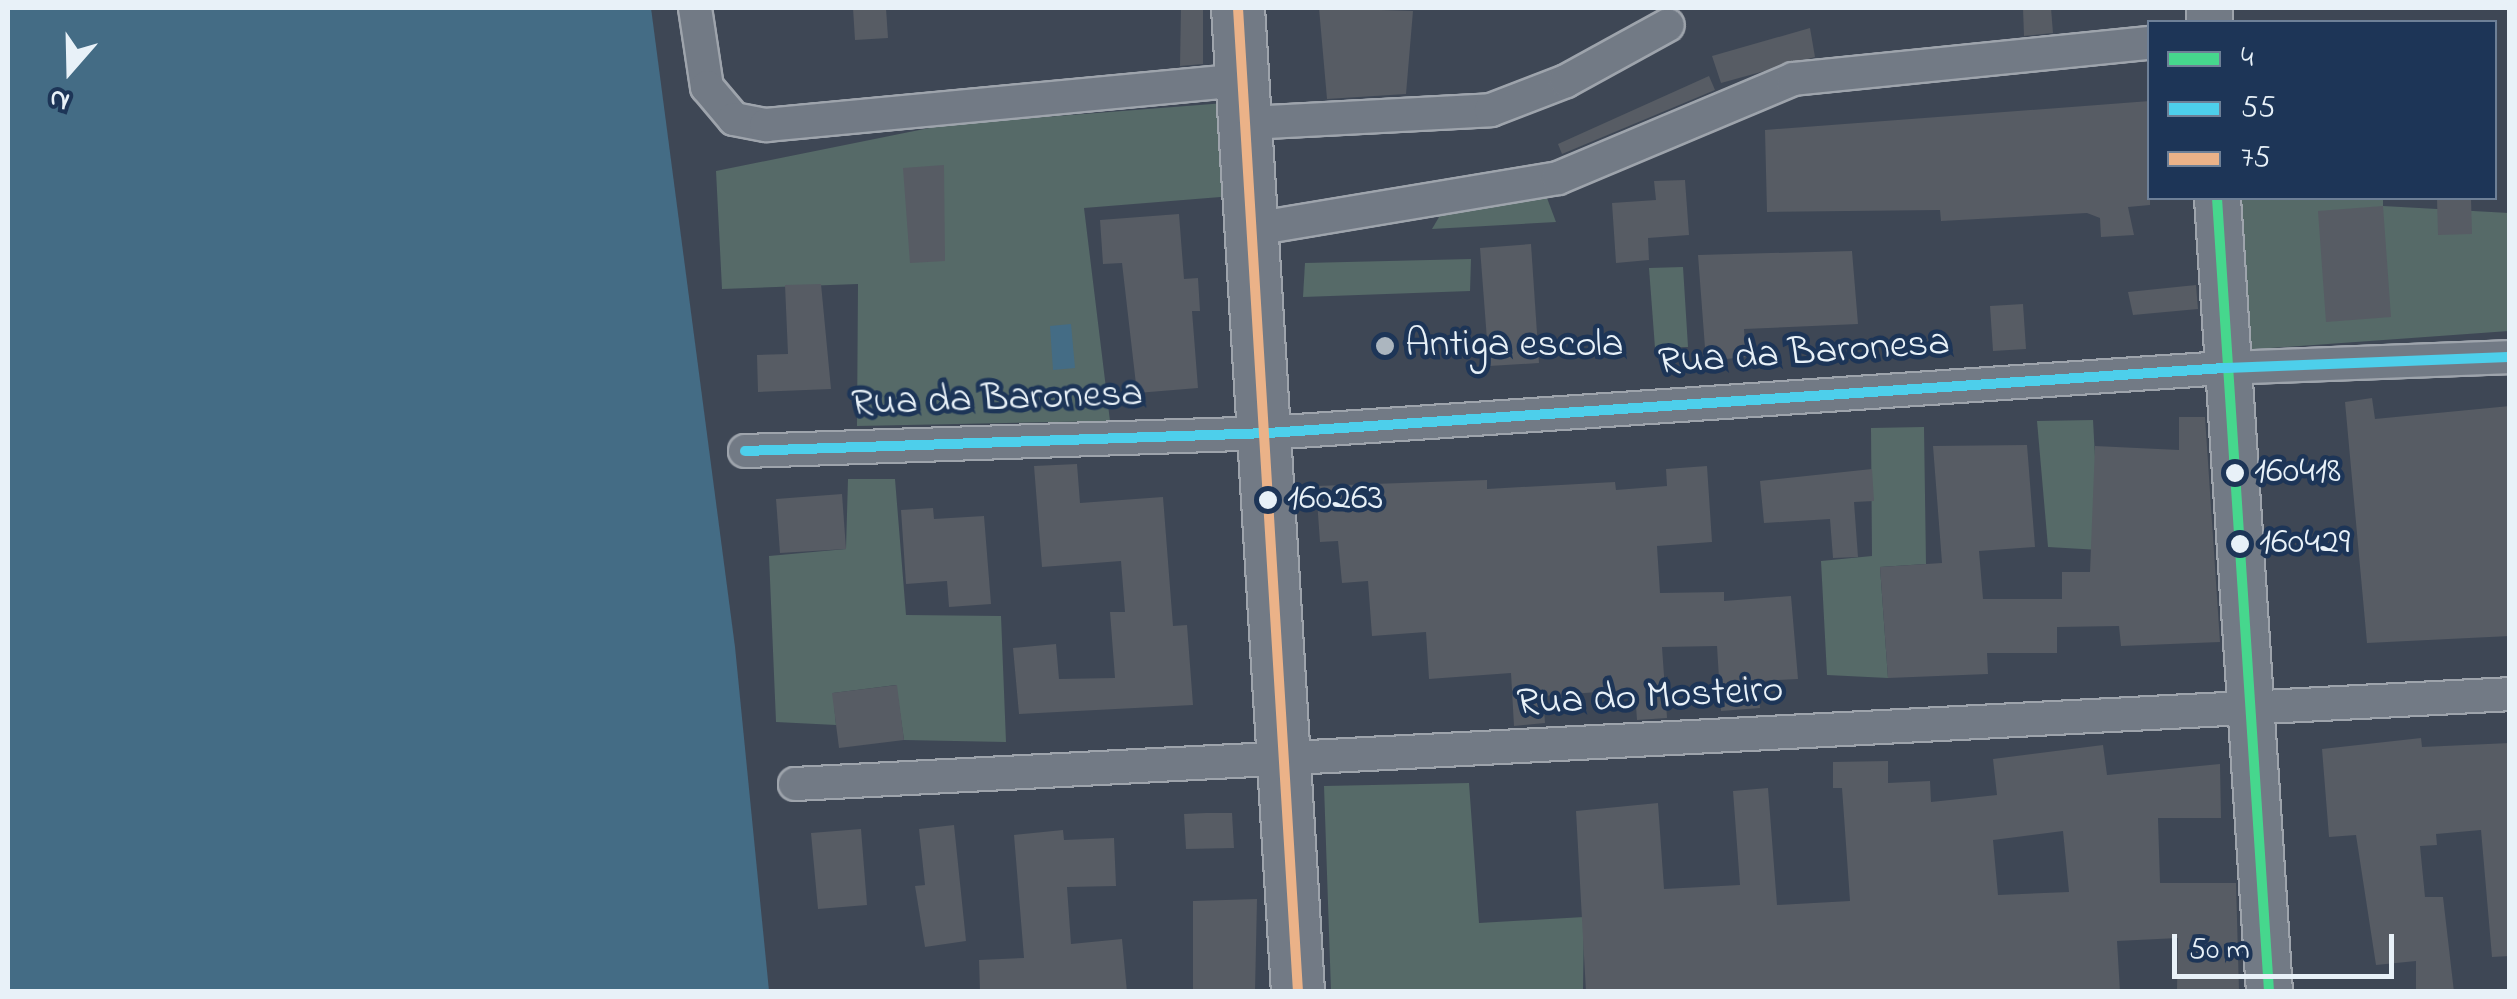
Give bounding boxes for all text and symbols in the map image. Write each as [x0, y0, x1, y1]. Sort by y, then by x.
north arrow [20, 20, 120, 120]
legend [2147, 20, 2497, 200]
text: 4 [2241, 37, 2253, 81]
text: N [44, 76, 75, 121]
text: 55 [2241, 87, 2275, 131]
text: 75 [2241, 137, 2271, 181]
street label: Rua da Baronesa [1657, 320, 1951, 388]
place label: Antiga escola [1405, 322, 1624, 370]
marker: Antiga escola [1374, 335, 1396, 357]
street label: Rua da Baronesa [850, 371, 1144, 429]
place label: 160418 [2254, 450, 2341, 496]
marker: 160418 [2225, 463, 2245, 483]
place label: 160263 [1287, 477, 1384, 523]
marker: 160263 [1258, 490, 1278, 510]
place label: 160429 [2259, 521, 2350, 567]
marker: 160429 [2230, 534, 2250, 554]
street label: Rua do Mosteiro [1515, 667, 1785, 729]
scale bar [2177, 914, 2400, 976]
text: 50 m [2189, 929, 2250, 973]

